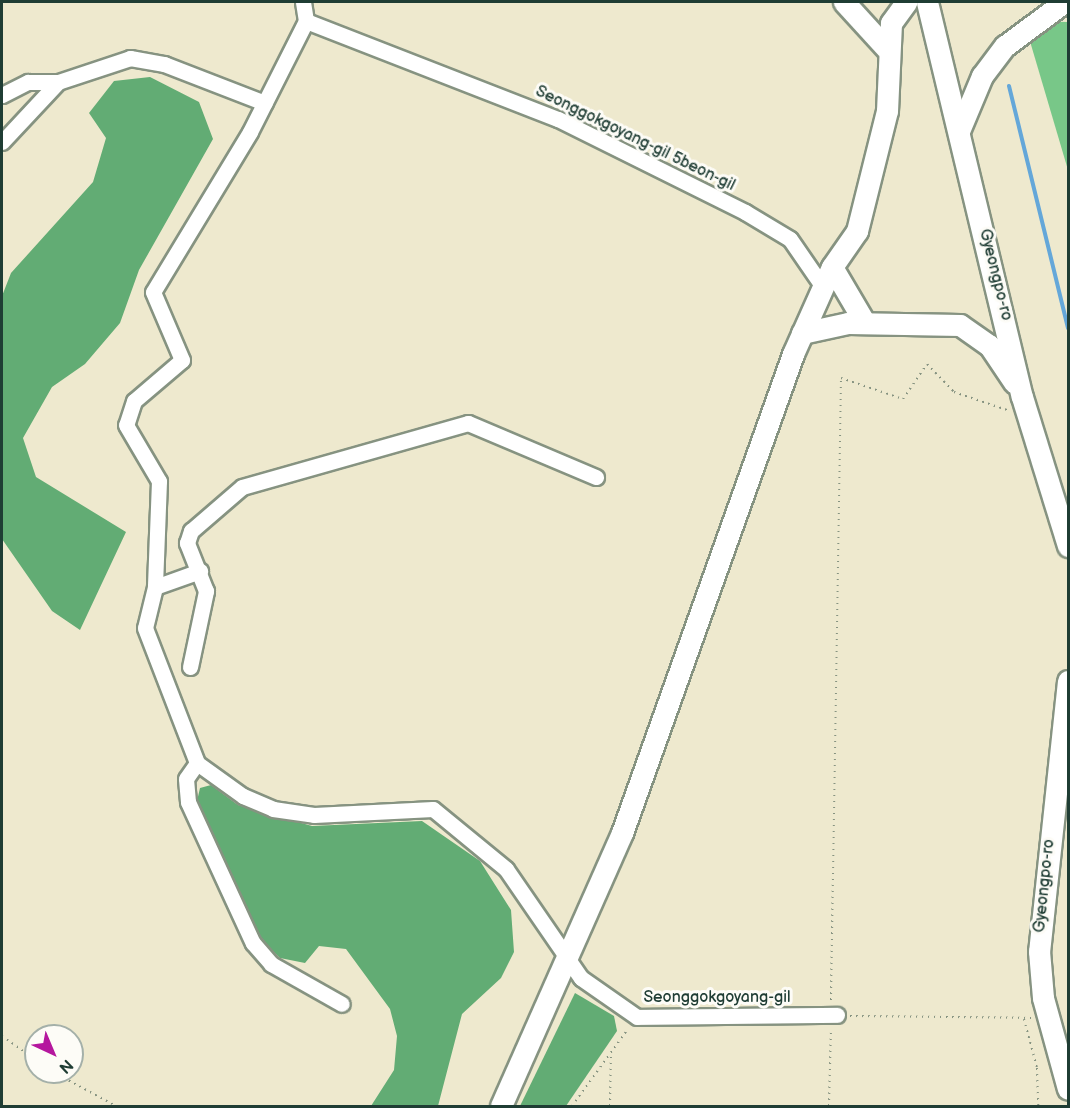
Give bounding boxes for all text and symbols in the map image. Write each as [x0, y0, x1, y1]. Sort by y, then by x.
street label: Seonggokgoyang-gil 5beon-gil [532, 82, 738, 196]
street label: Gyeongpo-ro [974, 227, 1016, 323]
street label: Gyeongpo-ro [1031, 838, 1059, 934]
street label: Seonggokgoyang-gil [643, 988, 791, 1008]
north arrow [24, 1024, 84, 1084]
text: N [55, 1055, 76, 1077]

